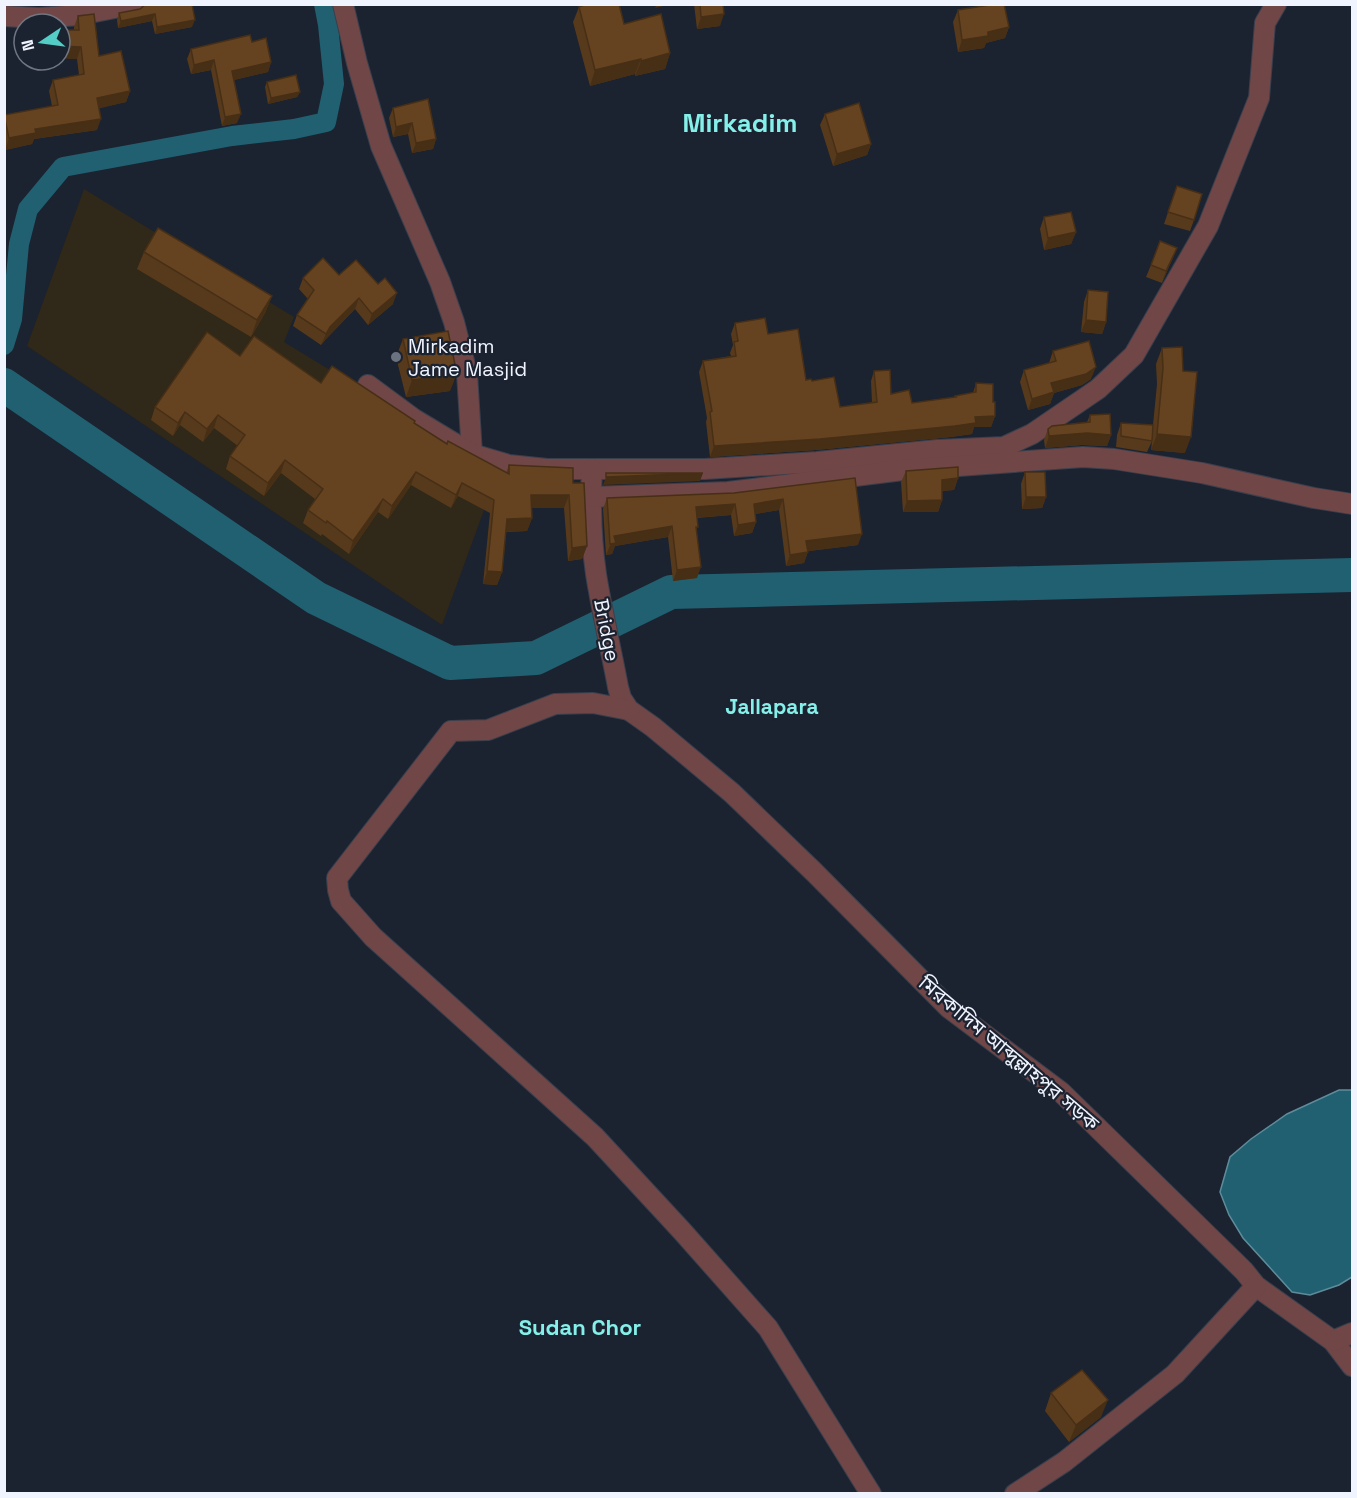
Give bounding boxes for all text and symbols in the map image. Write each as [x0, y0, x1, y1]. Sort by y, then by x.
north arrow [12, 12, 72, 72]
text: N [16, 38, 39, 53]
district label: Mirkadim [682, 106, 798, 140]
place label: Mirkadim Jame Masjid [408, 333, 527, 382]
marker: Mirkadim Jame Masjid [389, 350, 403, 364]
street label: Bridge [588, 596, 626, 664]
district label: Jallapara [725, 693, 819, 720]
street label: মিরকাদিম আব্দুল্লাহপুর সড়ক [913, 969, 1105, 1137]
district label: Sudan Chor [519, 1313, 642, 1341]

